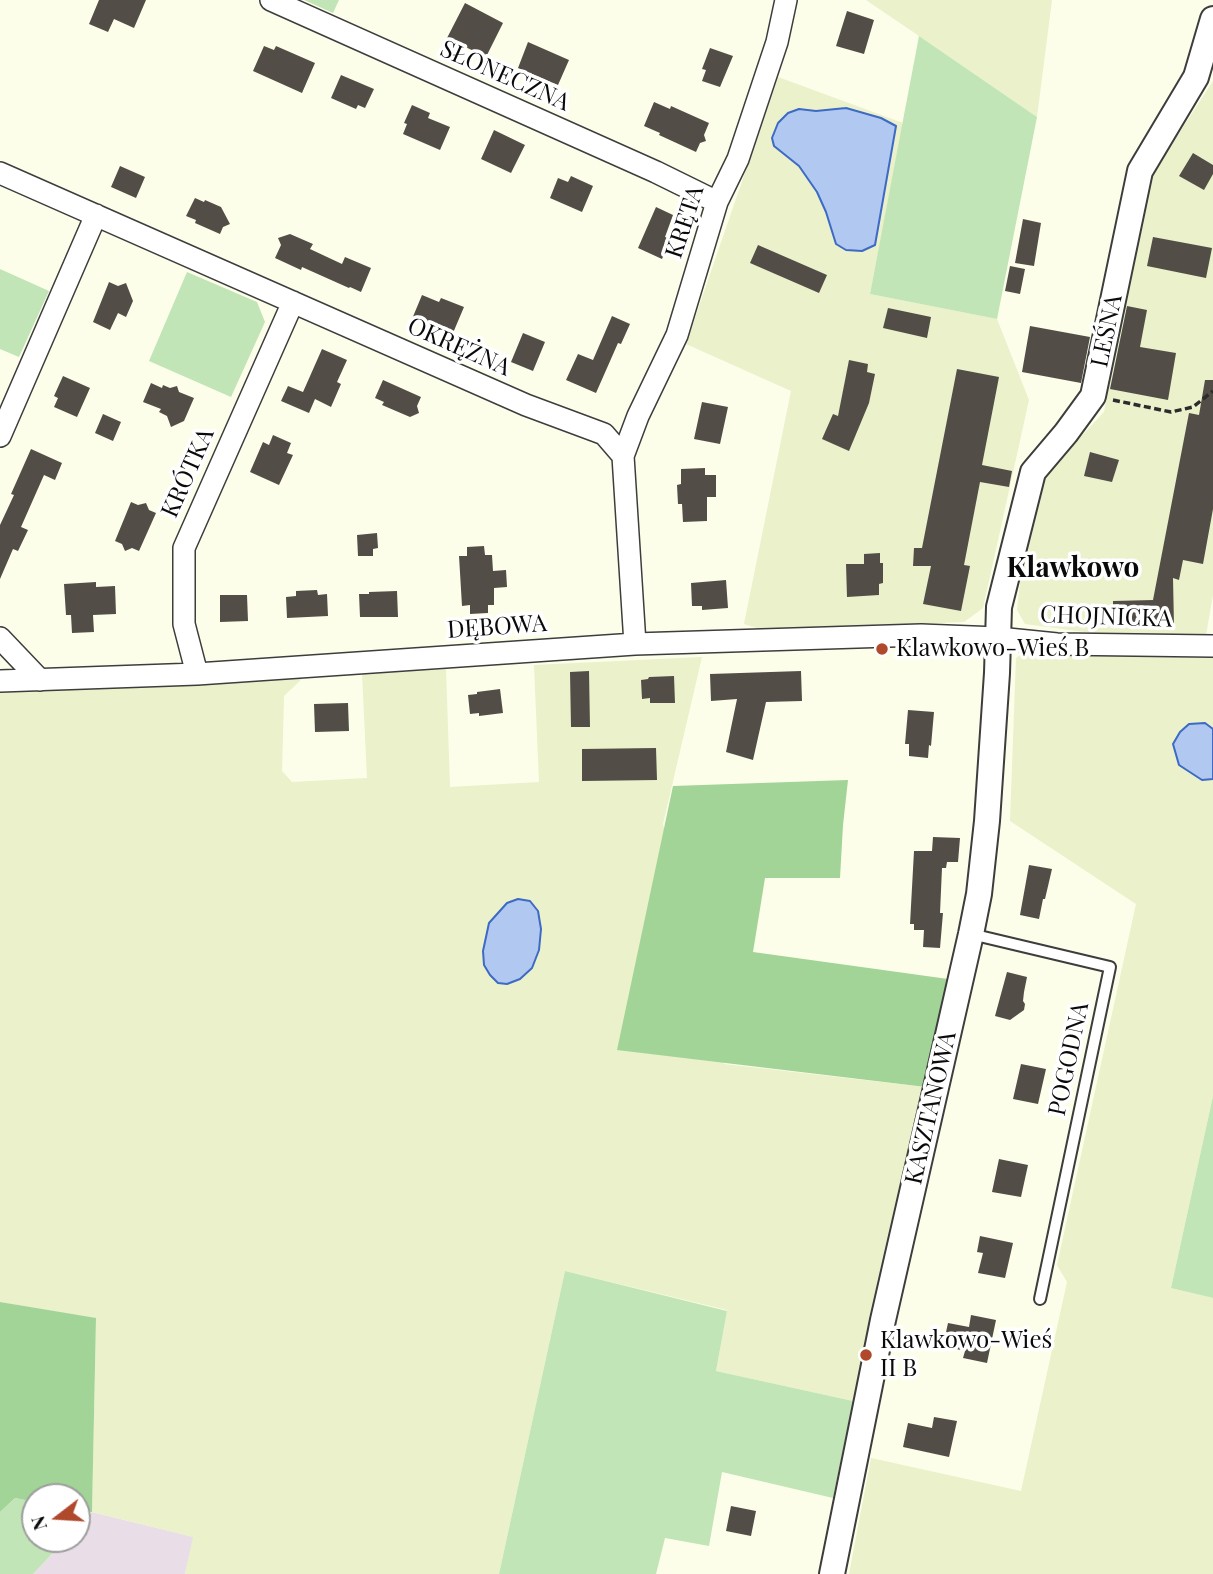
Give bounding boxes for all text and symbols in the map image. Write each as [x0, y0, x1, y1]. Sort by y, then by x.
street label: SŁONECZNA [436, 35, 574, 117]
street label: KRĘTA [660, 182, 710, 262]
street label: LEŚNA [1085, 292, 1129, 370]
street label: OKRĘŻNA [403, 312, 515, 382]
street label: KRÓTKA [156, 424, 220, 522]
district label: Klawkowo [1007, 551, 1139, 585]
street label: CHOJNICKA [1039, 600, 1173, 634]
street label: DĘBOWA [446, 609, 548, 645]
place label: Klawkowo-Wieś B [896, 635, 1089, 663]
marker: Klawkowo-Wieś B [874, 641, 890, 657]
street label: POGODNA [1043, 1000, 1095, 1118]
street label: KASZTANOWA [899, 1029, 963, 1187]
place label: Klawkowo-Wieś II B [880, 1327, 1052, 1383]
marker: Klawkowo-Wieś II B [858, 1347, 874, 1363]
north arrow [21, 1483, 91, 1553]
text: N [23, 1513, 52, 1534]

